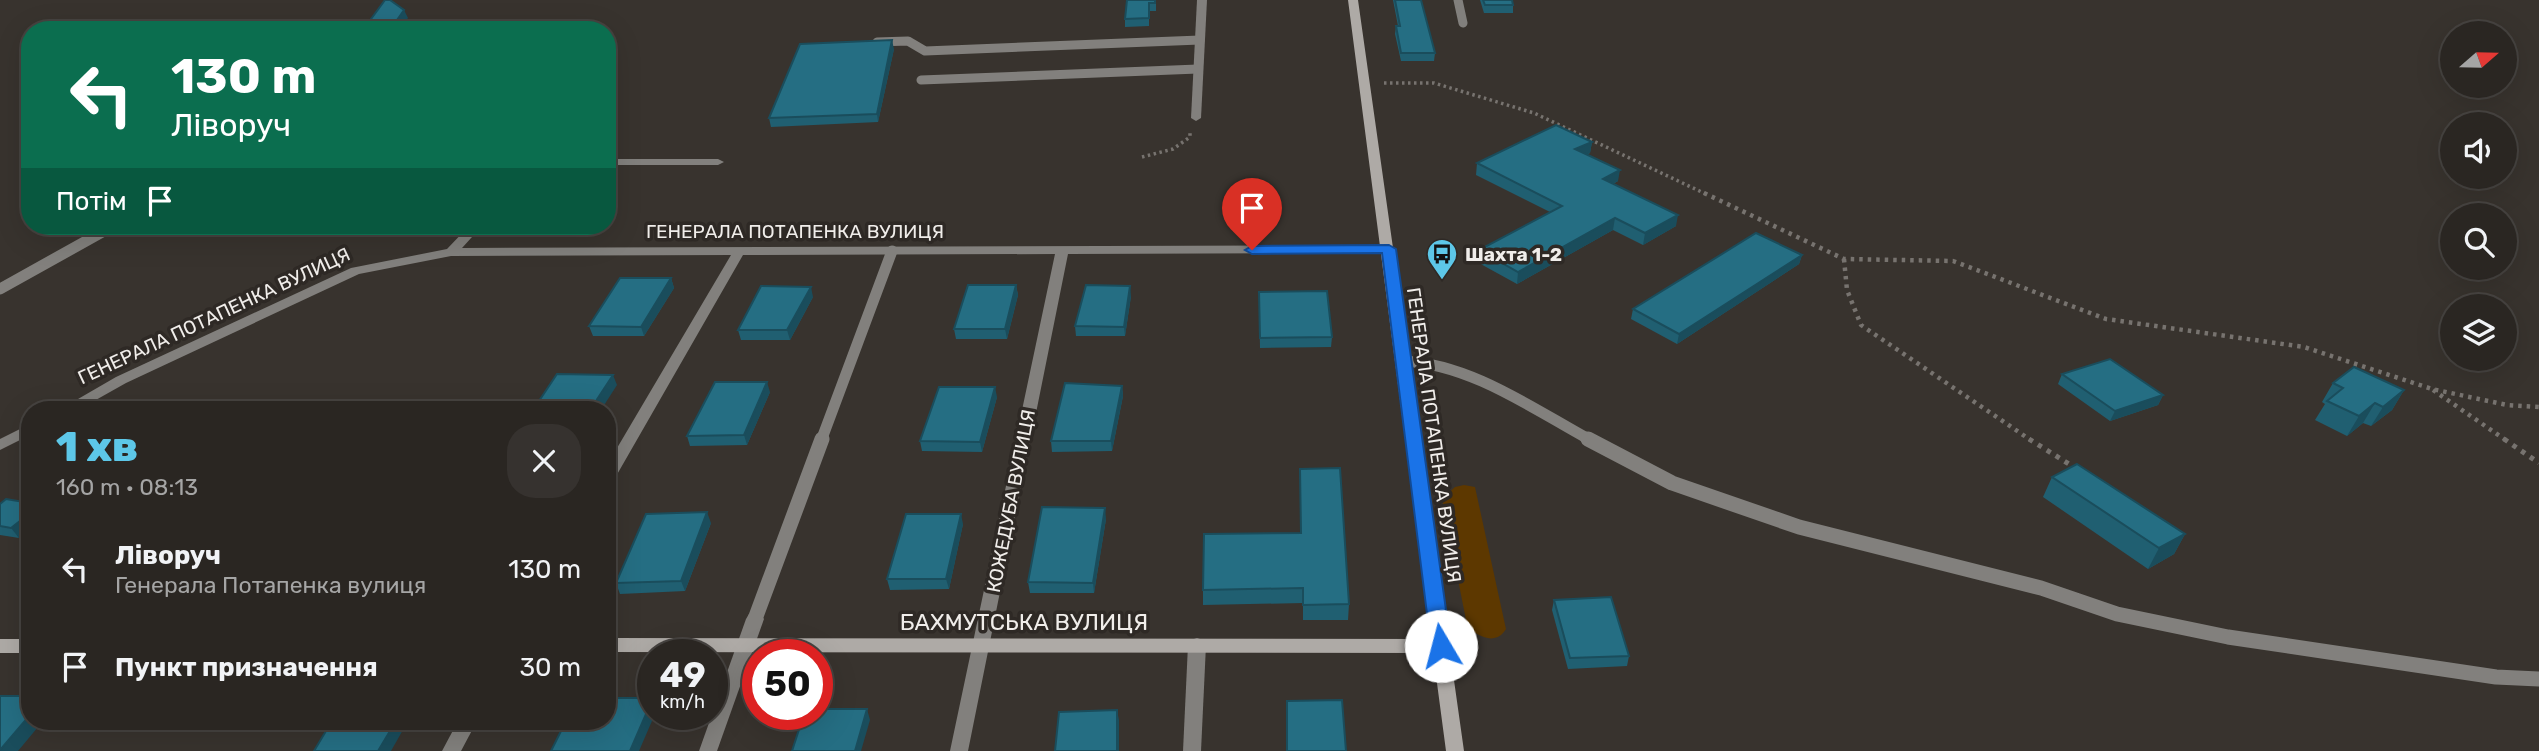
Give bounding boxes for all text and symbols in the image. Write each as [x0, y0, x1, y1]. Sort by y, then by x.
north arrow [2440, 21, 2516, 98]
map controls [2440, 21, 2517, 371]
text: 130 m [171, 47, 316, 105]
icon: left [56, 49, 147, 140]
text: Ліворуч [171, 106, 291, 144]
button: sound [2440, 112, 2517, 189]
pin [1222, 178, 1282, 250]
icon: arrive [141, 182, 179, 220]
text: Потім [56, 186, 127, 217]
icon: arrive [1233, 189, 1271, 227]
button: search [2440, 203, 2517, 280]
street label: ГЕНЕРАЛА ПОТАПЕНКА ВУЛИЦЯ [646, 220, 944, 243]
bus stop icon: Шахта 1-2 [1425, 237, 1459, 281]
street label: ГЕНЕРАЛА ПОТАПЕНКА ВУЛИЦЯ [74, 243, 354, 389]
place label: Шахта 1-2 [1465, 243, 1562, 266]
street label: ГЕНЕРАЛА ПОТАПЕНКА ВУЛИЦЯ [1402, 286, 1466, 584]
button: layers [2440, 294, 2517, 371]
street label: КОЖЕДУБА ВУЛИЦЯ [982, 407, 1040, 595]
text: 1 хв [56, 422, 138, 472]
button: close [507, 424, 581, 498]
text: 160 m · 08:13 [56, 473, 198, 501]
text: Ліворуч [115, 540, 221, 571]
icon: left [56, 550, 94, 588]
text: 130 m [508, 554, 581, 585]
text: Генерала Потапенка вулиця [115, 571, 426, 599]
street label: БАХМУТСЬКА ВУЛИЦЯ [900, 608, 1148, 636]
position arrow [1404, 609, 1478, 683]
speed limit sign: 50 [742, 639, 833, 730]
icon: arrive [56, 648, 94, 686]
text: Пункт призначення [115, 652, 378, 683]
text: 30 m [519, 652, 581, 683]
text: 49 [659, 654, 706, 696]
text: km/h [660, 691, 705, 713]

